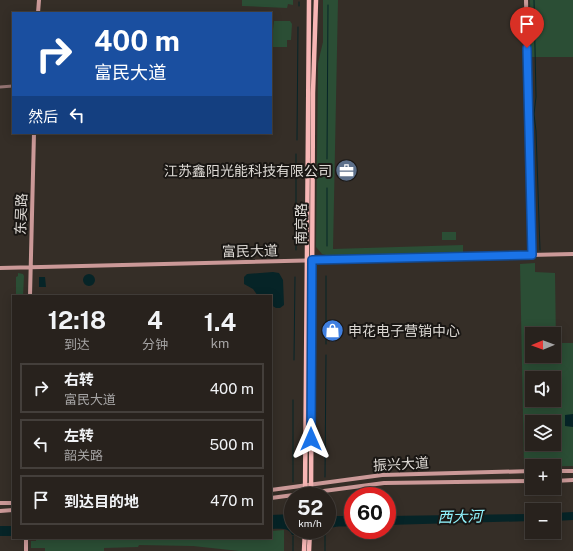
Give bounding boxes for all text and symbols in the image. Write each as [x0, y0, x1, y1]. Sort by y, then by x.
pin [510, 7.0, 544, 48]
icon: arrive [516, 13, 538, 35]
text: 400 m [94, 24, 180, 57]
icon: right [28, 28, 80, 80]
text: 富民大道 [94, 62, 166, 83]
icon: left [66, 104, 88, 126]
text: 然后 [28, 108, 58, 125]
office icon: 江苏鑫阳光能科技有限公司 [334, 158, 360, 184]
place label: 江苏鑫阳光能科技有限公司 [164, 163, 332, 179]
street label: 东吴路 [12, 193, 30, 235]
street label: 南京路 [293, 203, 309, 245]
street label: 富民大道 [222, 243, 278, 259]
text: 12:18 [48, 306, 106, 334]
text: 4 [147, 306, 163, 334]
text: 1.4 [204, 308, 236, 336]
shop icon: 申花电子营销中心 [320, 318, 346, 344]
place label: 申花电子营销中心 [348, 323, 460, 339]
north arrow [525, 327, 561, 363]
map controls [525, 327, 561, 539]
text: km [211, 336, 229, 351]
text: 到达 [64, 337, 90, 352]
text: 分钟 [142, 337, 168, 352]
text: 右转 [64, 371, 94, 388]
button: sound [525, 371, 561, 407]
icon: right [30, 377, 52, 399]
text: 400 m [210, 380, 254, 397]
text: 富民大道 [64, 392, 116, 407]
button: layers [525, 415, 561, 451]
position arrow [290, 418, 332, 460]
text: 左转 [64, 427, 94, 444]
icon: left [30, 433, 52, 455]
text: 500 m [210, 436, 254, 453]
text: 韶关路 [64, 448, 103, 463]
street label: 振兴大道 [373, 455, 429, 473]
button: + [525, 459, 561, 495]
speed limit sign: 60 [344, 487, 396, 539]
icon: arrive [30, 489, 52, 511]
text: 470 m [210, 492, 254, 509]
text: 到达目的地 [64, 493, 139, 510]
text: 52 [297, 496, 323, 520]
button: − [525, 503, 561, 539]
water label: 西大河 [437, 508, 486, 525]
text: km/h [298, 517, 322, 529]

